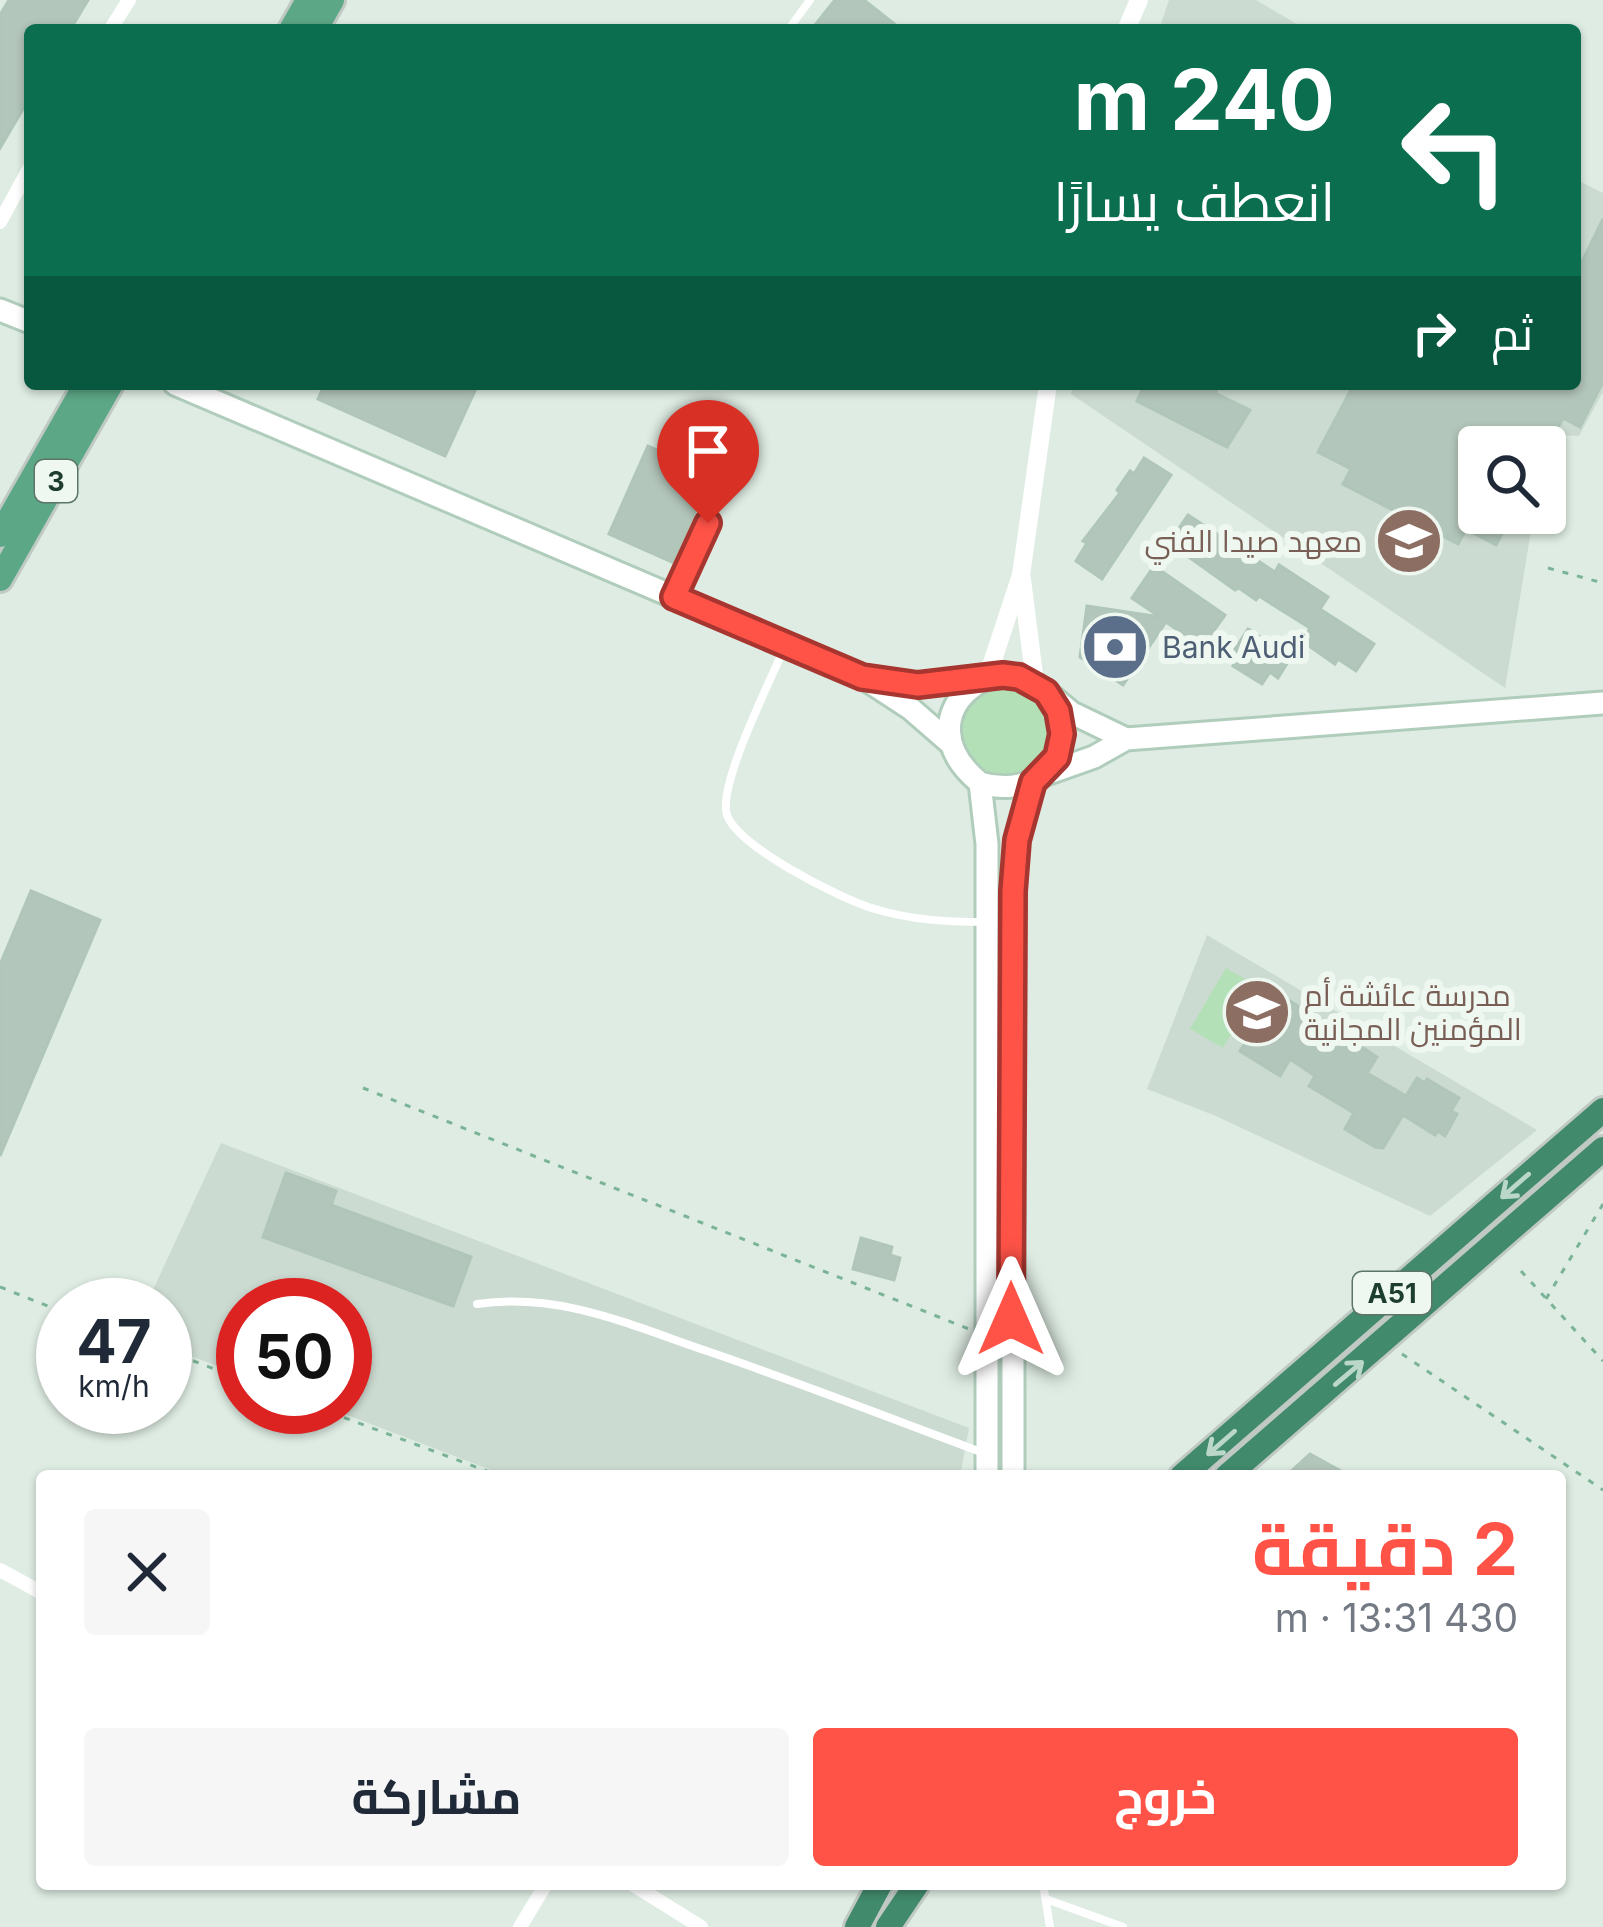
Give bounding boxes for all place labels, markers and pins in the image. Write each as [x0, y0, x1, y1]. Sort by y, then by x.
pin [657, 400, 759, 523]
school or university icon: معهد صيدا الفني [1374, 506, 1444, 576]
place label: معهد صيدا الفني [1145, 523, 1362, 565]
bank icon: Bank Audi [1080, 612, 1150, 682]
place label: Bank Audi [1162, 629, 1305, 665]
school or university icon: مدرسة عائشة أم المؤمنين المجانية [1222, 977, 1292, 1047]
place label: مدرسة عائشة أم المؤمنين المجانية [1304, 977, 1522, 1048]

